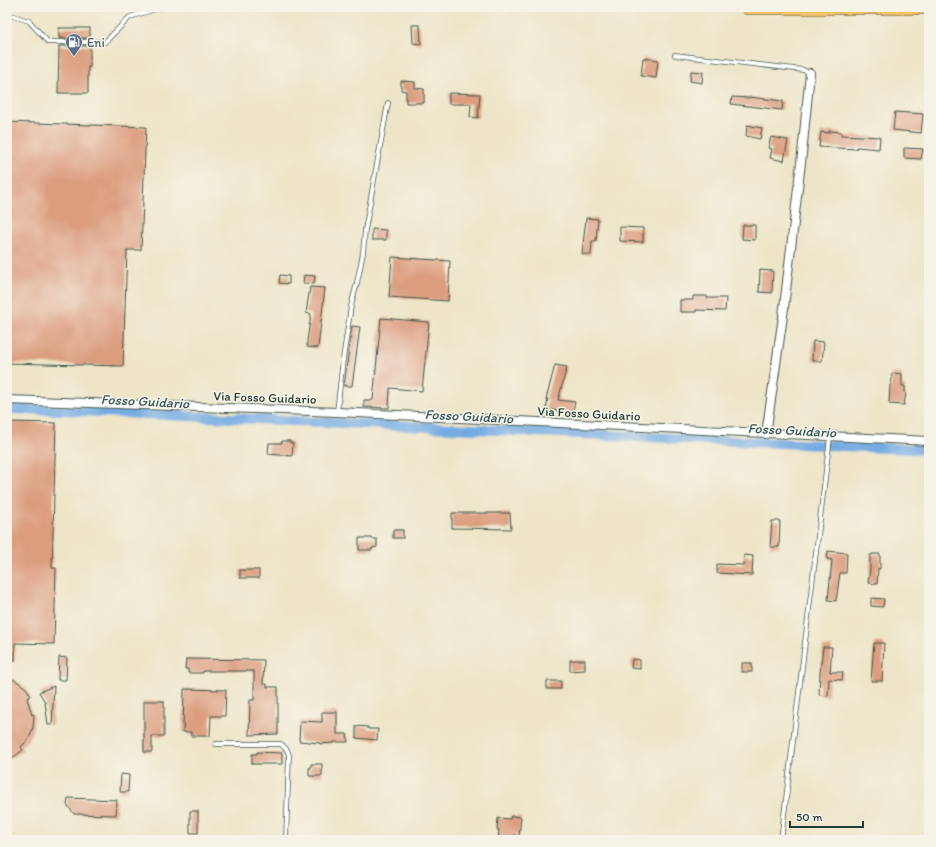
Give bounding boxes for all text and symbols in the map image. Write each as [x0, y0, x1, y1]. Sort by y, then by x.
fuel station icon: Eni [64, 32, 84, 57]
place label: Eni [87, 35, 105, 50]
street label: Via Fosso Guidario [213, 388, 317, 407]
water label: Fosso Guidario [100, 391, 190, 412]
street label: Via Fosso Guidario [537, 403, 641, 424]
water label: Fosso Guidario [424, 406, 514, 427]
water label: Fosso Guidario [747, 420, 837, 441]
scale bar [790, 803, 863, 829]
text: 50 m [796, 810, 822, 824]

